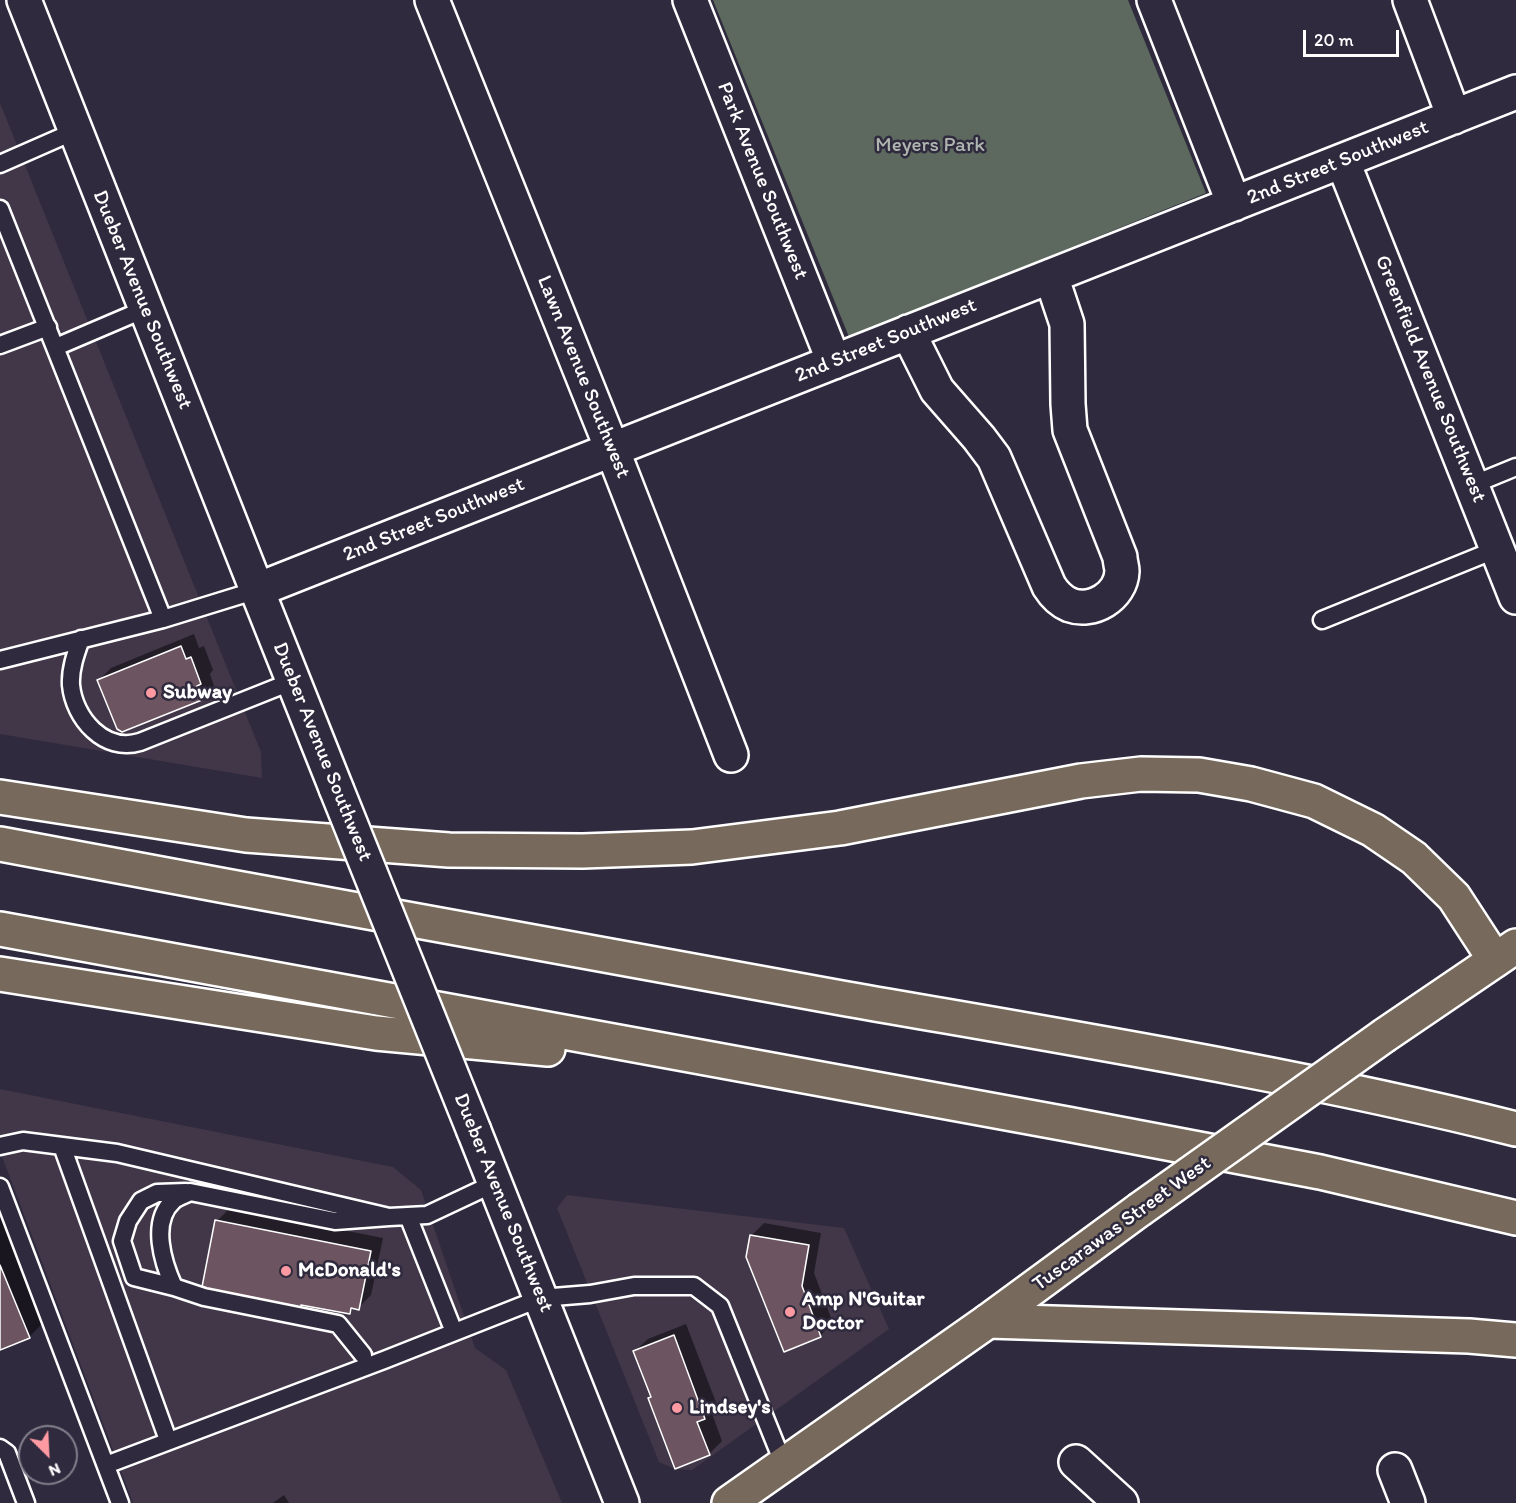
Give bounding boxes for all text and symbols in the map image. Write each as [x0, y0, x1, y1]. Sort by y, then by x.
scale bar [1306, 18, 1402, 56]
text: 20 m [1314, 29, 1354, 51]
street label: Park Avenue Southwest [711, 79, 813, 283]
street label: 2nd Street Southwest [1244, 115, 1432, 211]
park label: Meyers Park [875, 133, 985, 159]
street label: Dueber Avenue Southwest [87, 187, 197, 413]
street label: Greenfield Avenue Southwest [1369, 252, 1491, 506]
street label: Lawn Avenue Southwest [531, 272, 635, 482]
street label: 2nd Street Southwest [792, 293, 980, 389]
street label: 2nd Street Southwest [340, 472, 528, 568]
street label: Dueber Avenue Southwest [267, 639, 377, 865]
place label: Subway [163, 680, 232, 706]
marker: Subway [144, 686, 158, 700]
street label: Dueber Avenue Southwest [448, 1090, 558, 1316]
street label: Tuscarawas Street West [1028, 1151, 1216, 1297]
place label: McDonald's [298, 1258, 401, 1284]
marker: McDonald's [279, 1264, 293, 1278]
place label: Amp N'Guitar Doctor [802, 1287, 924, 1337]
marker: Amp N'Guitar Doctor [783, 1305, 797, 1319]
place label: Lindsey's [689, 1395, 771, 1421]
marker: Lindsey's [670, 1401, 684, 1415]
north arrow [18, 1425, 78, 1485]
text: N [46, 1459, 64, 1481]

